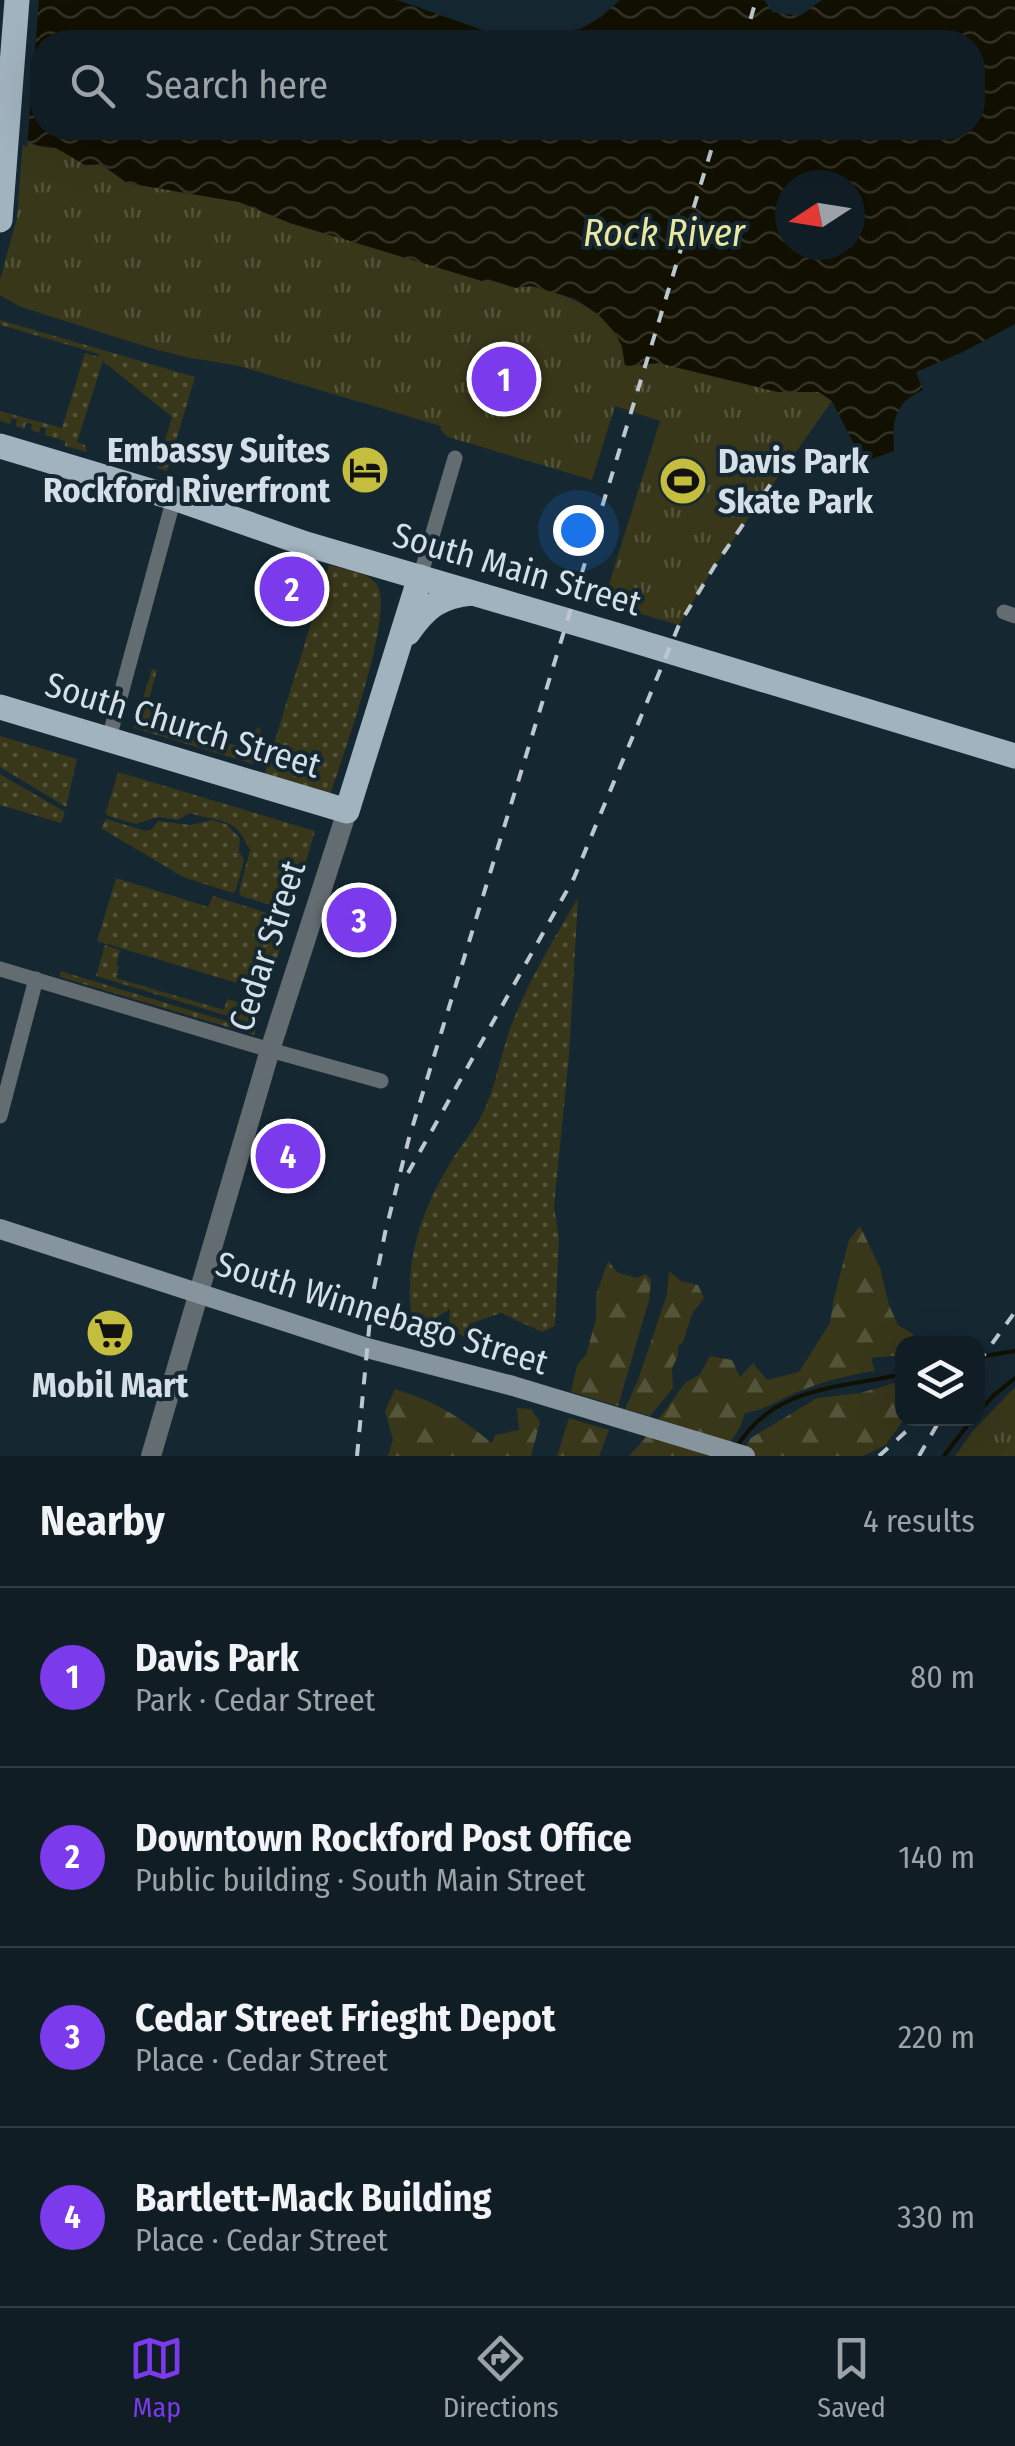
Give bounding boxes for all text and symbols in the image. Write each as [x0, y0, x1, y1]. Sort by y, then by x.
search box [30, 30, 985, 140]
icon: search [65, 58, 120, 113]
text: Search here [145, 62, 328, 108]
north arrow [775, 170, 865, 260]
water label: Rock River [583, 210, 747, 256]
pin: 1 [472, 342, 536, 416]
place label: Embassy Suites Rockford Riverfront [43, 429, 331, 511]
place label: Davis Park Skate Park [718, 440, 874, 522]
hotel icon: Embassy Suites Rockford Riverfront [339, 444, 391, 496]
sports icon: Davis Park Skate Park [657, 455, 709, 507]
your location [553, 505, 604, 556]
street label: South Main Street [388, 514, 646, 625]
pin: 2 [260, 552, 324, 626]
street label: South Church Street [40, 663, 326, 787]
street label: Cedar Street [220, 855, 314, 1037]
pin: 3 [326, 882, 392, 958]
pin: 4 [256, 1118, 320, 1194]
street label: South Winnebago Street [211, 1242, 554, 1384]
supermarket icon: Mobil Mart [84, 1307, 136, 1359]
map controls [895, 1336, 985, 1426]
button: layers [895, 1336, 985, 1426]
place label: Mobil Mart [32, 1364, 189, 1406]
text: Nearby [40, 1496, 165, 1546]
text: 4 results [863, 1502, 975, 1540]
text: Davis Park [135, 1635, 299, 1681]
text: 1 [66, 1658, 79, 1696]
text: 80 m [910, 1658, 975, 1696]
text: Park · Cedar Street [135, 1681, 375, 1719]
text: Downtown Rockford Post Office [135, 1815, 632, 1861]
text: 2 [65, 1838, 80, 1876]
text: 140 m [898, 1838, 975, 1876]
text: Public building · South Main Street [135, 1861, 585, 1899]
text: Cedar Street Frieght Depot [135, 1995, 555, 2041]
text: 3 [65, 2018, 80, 2056]
text: 220 m [898, 2018, 975, 2056]
text: Place · Cedar Street [135, 2041, 388, 2079]
text: Bartlett-Mack Building [135, 2175, 491, 2221]
text: 4 [64, 2198, 81, 2236]
text: 330 m [897, 2198, 975, 2236]
text: Place · Cedar Street [135, 2221, 388, 2259]
tab: Map [129, 2331, 184, 2424]
tab: Directions [443, 2331, 559, 2424]
tab: Saved [817, 2331, 886, 2424]

